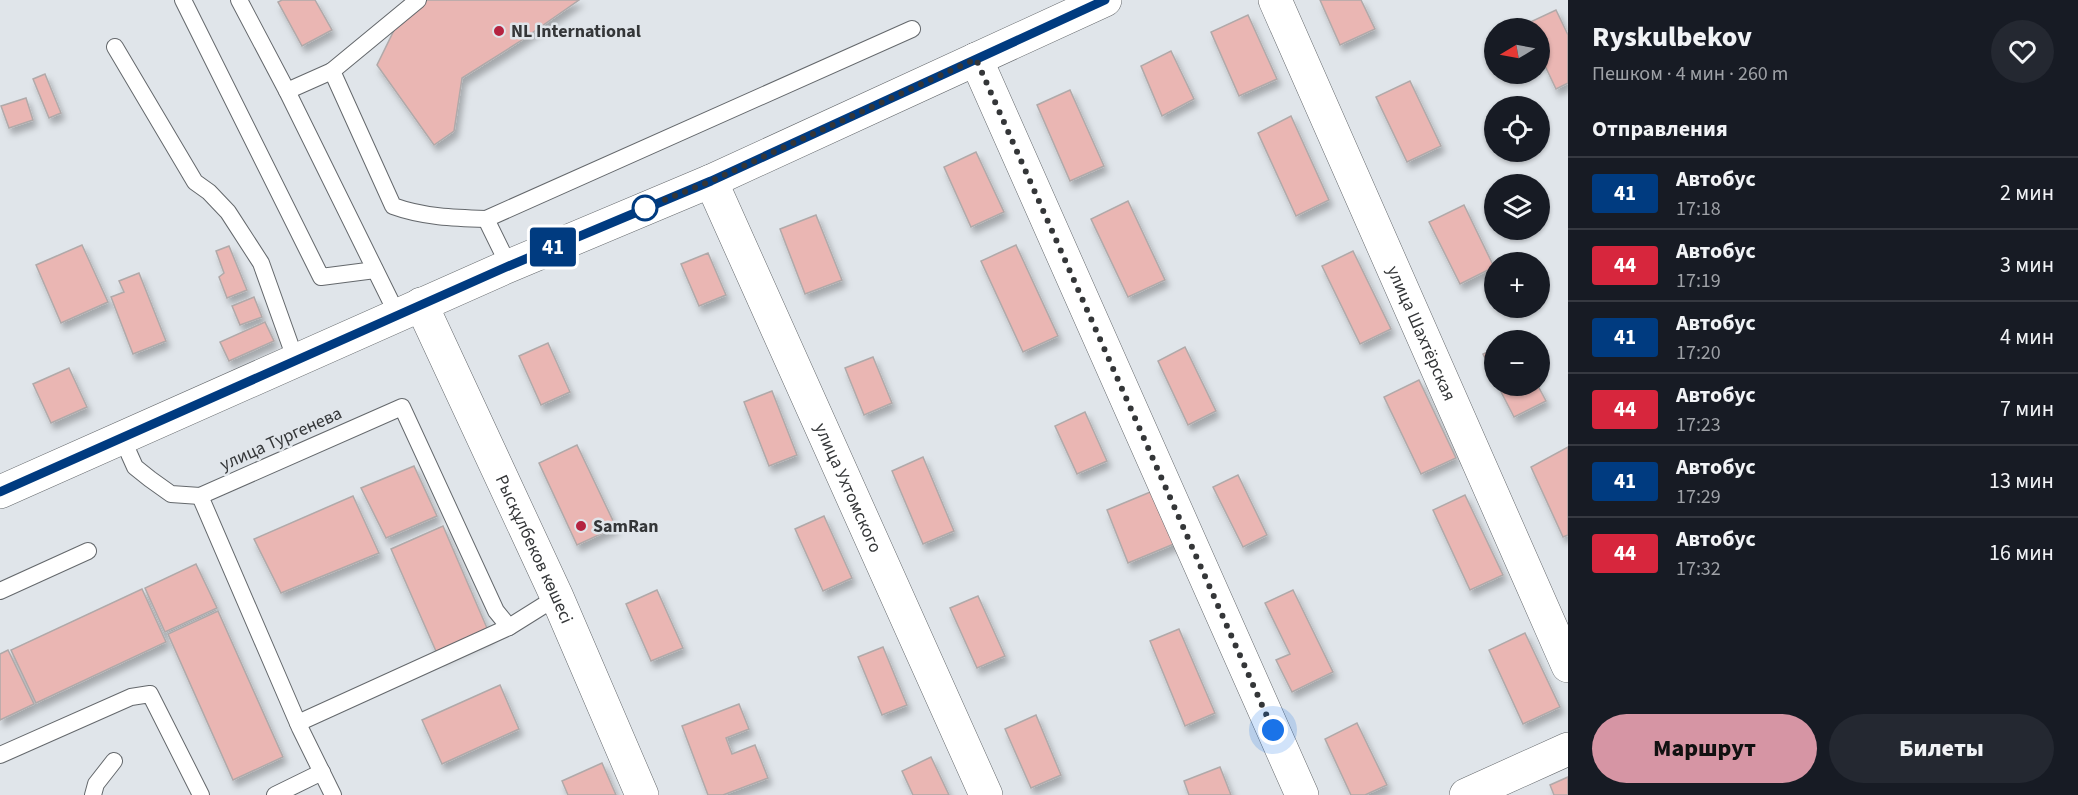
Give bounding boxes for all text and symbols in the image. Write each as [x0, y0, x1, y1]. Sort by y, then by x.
text: Ryskulbekov [1592, 17, 1752, 57]
north arrow [1484, 18, 1550, 84]
map controls [1484, 18, 1550, 396]
place label: NL International [511, 19, 641, 44]
button: heart [1991, 20, 2054, 83]
marker: NL International [492, 24, 506, 38]
text: Пешком · 4 мин · 260 m [1592, 60, 1788, 88]
button: locate [1484, 96, 1550, 162]
text: Отправления [1592, 113, 1728, 145]
text: Автобус [1676, 163, 1756, 195]
button: layers [1484, 174, 1550, 240]
text: 2 мин [2000, 177, 2054, 209]
text: 41 [1614, 178, 1636, 208]
unlabelled marker [632, 195, 658, 221]
text: 17:18 [1676, 195, 1721, 223]
line badge: 41 [526, 228, 580, 266]
text: 41 [542, 232, 564, 262]
text: Автобус [1676, 235, 1756, 267]
text: 3 мин [2000, 249, 2054, 281]
text: 44 [1614, 250, 1636, 280]
button: + [1484, 252, 1550, 318]
street label: улица Шахтёрская [1381, 262, 1462, 405]
text: 17:19 [1676, 267, 1721, 295]
text: Автобус [1676, 307, 1756, 339]
text: 4 мин [2000, 321, 2054, 353]
text: 41 [1614, 322, 1636, 352]
button: − [1484, 330, 1550, 396]
text: 17:20 [1676, 339, 1721, 367]
text: Автобус [1676, 379, 1756, 411]
text: 7 мин [2000, 393, 2054, 425]
text: 44 [1614, 394, 1636, 424]
street label: улица Тургенева [216, 401, 346, 477]
text: 17:23 [1676, 411, 1721, 439]
street label: улица Ухтомского [808, 419, 888, 556]
text: Автобус [1676, 451, 1756, 483]
text: 13 мин [1989, 465, 2054, 497]
text: 41 [1614, 466, 1636, 496]
street label: Рысқұлбеков көшесі [489, 470, 579, 627]
text: 17:29 [1676, 483, 1721, 511]
place label: SamRan [593, 514, 659, 539]
marker: SamRan [574, 519, 588, 533]
text: Автобус [1676, 523, 1756, 555]
text: 16 мин [1989, 537, 2054, 569]
text: 44 [1614, 538, 1636, 568]
text: 17:32 [1676, 555, 1721, 583]
button: Маршрут [1592, 714, 1817, 783]
button: Билеты [1829, 714, 2054, 783]
your location [1258, 715, 1288, 745]

